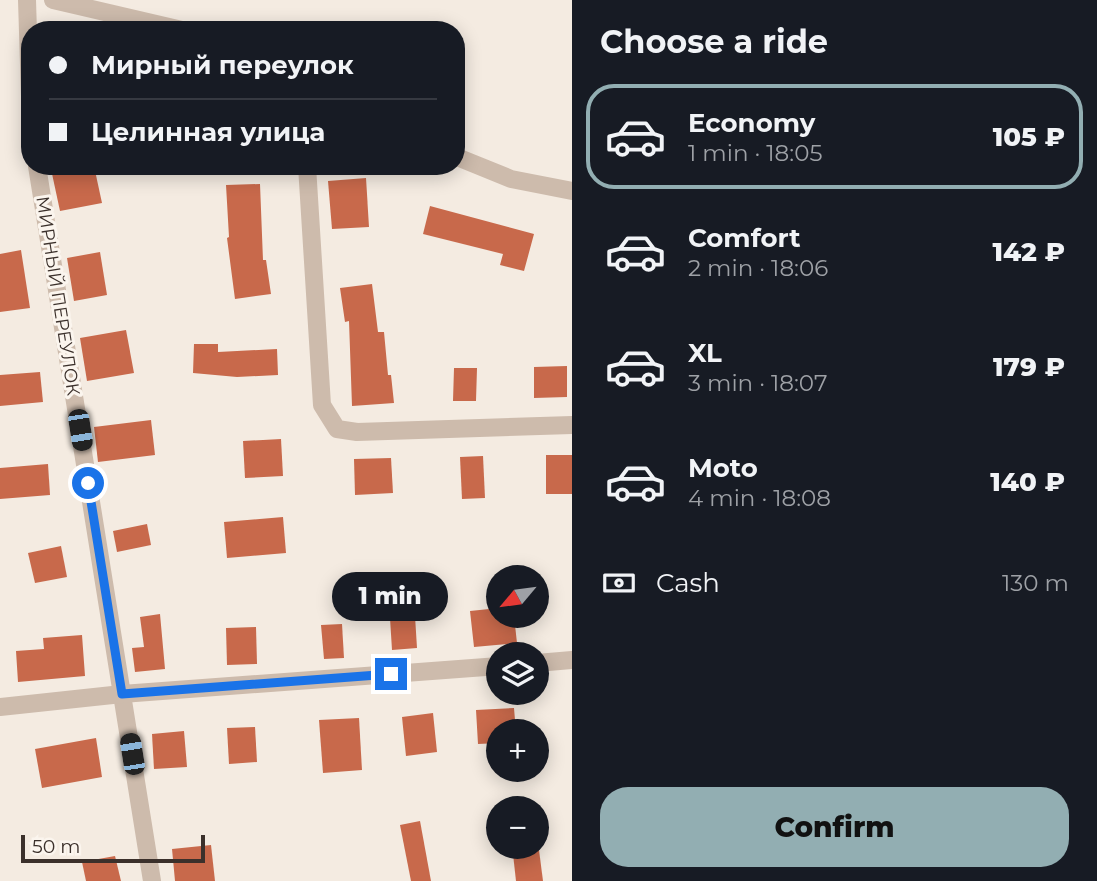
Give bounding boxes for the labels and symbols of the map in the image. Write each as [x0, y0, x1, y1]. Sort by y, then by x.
street label: МИРНЫЙ ПЕРЕУЛОК [31, 195, 85, 398]
car [67, 408, 94, 452]
route start [72, 467, 104, 499]
north arrow [486, 565, 550, 628]
callout: 1 min [333, 572, 449, 622]
route end [375, 658, 407, 690]
car [119, 732, 146, 776]
scale bar [21, 832, 205, 864]

